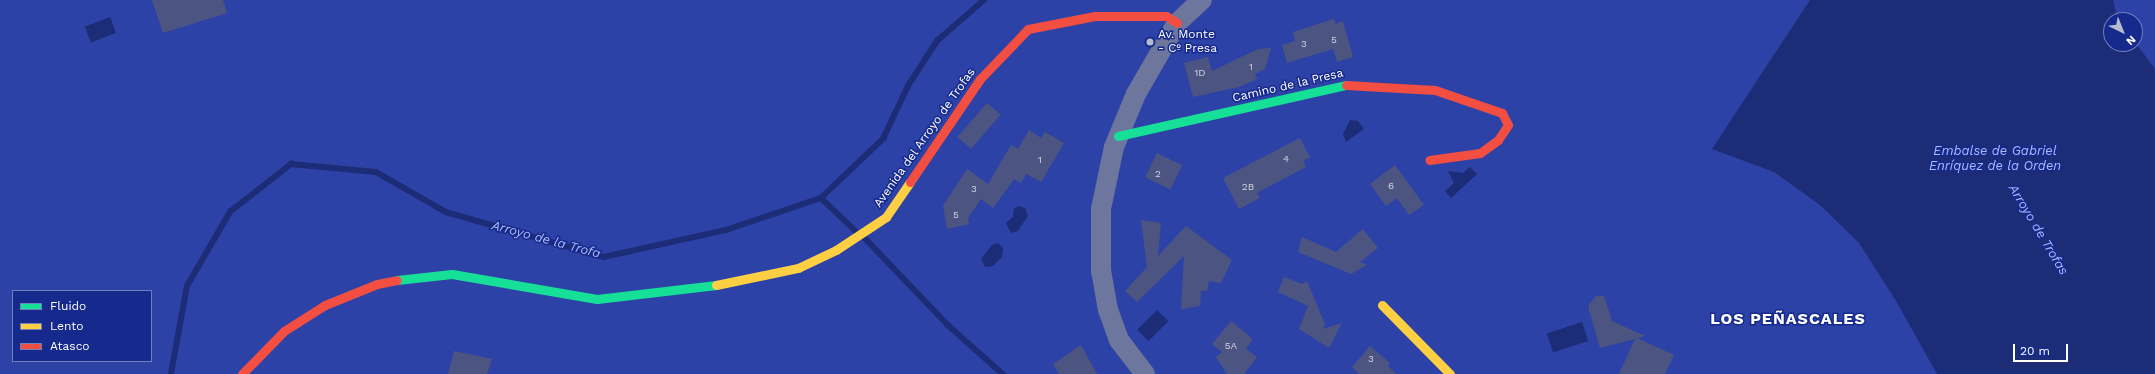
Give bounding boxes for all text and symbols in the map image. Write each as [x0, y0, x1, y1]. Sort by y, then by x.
north arrow [2103, 12, 2143, 52]
place label: Av. Monte - Cº Presa [1158, 28, 1217, 56]
text: N [2123, 33, 2138, 48]
house number: 5 [1331, 34, 1337, 46]
marker: Av. Monte - Cº Presa [1145, 37, 1155, 47]
house number: 3 [1301, 38, 1307, 50]
house number: 1 [1249, 61, 1253, 73]
street label: Avenida del Arroyo de Trofas [871, 65, 979, 211]
street label: Camino de la Presa [1231, 66, 1345, 106]
house number: 1D [1194, 67, 1206, 79]
water label: Embalse de Gabriel Enríquez de la Orden [1929, 144, 2061, 175]
house number: 4 [1283, 153, 1289, 165]
house number: 1 [1038, 154, 1042, 166]
house number: 2 [1155, 168, 1161, 180]
house number: 6 [1388, 180, 1394, 192]
house number: 2B [1242, 181, 1254, 193]
water label: Arroyo de Trofas [2005, 182, 2071, 278]
house number: 3 [971, 183, 977, 195]
house number: 5 [953, 209, 959, 221]
water label: Arroyo de la Trofa [490, 218, 602, 262]
legend [12, 290, 152, 362]
text: Fluido [50, 299, 86, 313]
district label: LOS PEÑASCALES [1710, 309, 1866, 329]
text: Lento [50, 319, 84, 333]
scale bar [2015, 336, 2070, 362]
text: Atasco [50, 339, 90, 353]
house number: 5A [1225, 340, 1237, 352]
text: 20 m [2020, 344, 2050, 358]
house number: 3 [1368, 353, 1374, 365]

